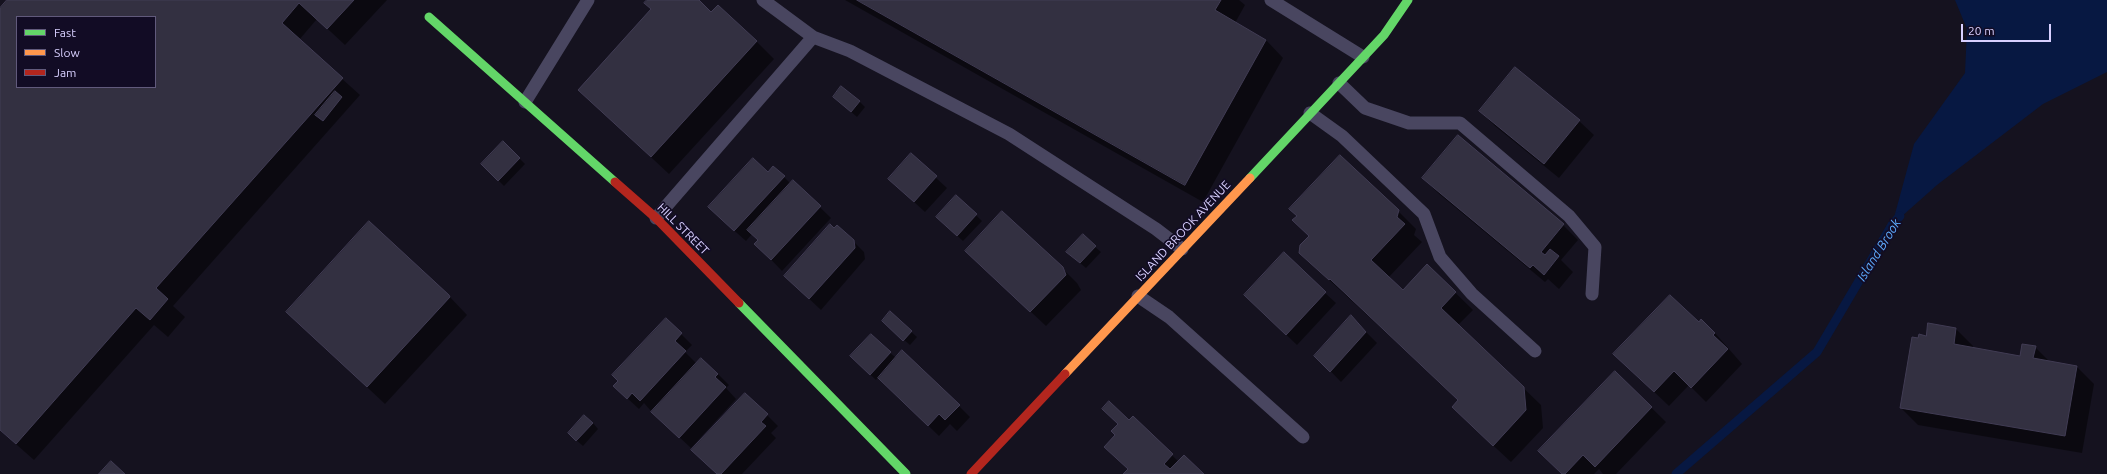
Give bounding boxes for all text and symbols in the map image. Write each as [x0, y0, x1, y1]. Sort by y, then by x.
legend [16, 16, 156, 88]
scale bar [1963, 16, 2053, 42]
text: 20 m [1968, 24, 1995, 37]
text: Fast [54, 26, 76, 39]
text: Slow [54, 46, 80, 59]
text: Jam [54, 66, 76, 79]
street label: ISLAND BROOK AVENUE [1133, 178, 1233, 284]
street label: HILL STREET [654, 200, 712, 258]
water label: Island Brook [1854, 216, 1904, 284]

